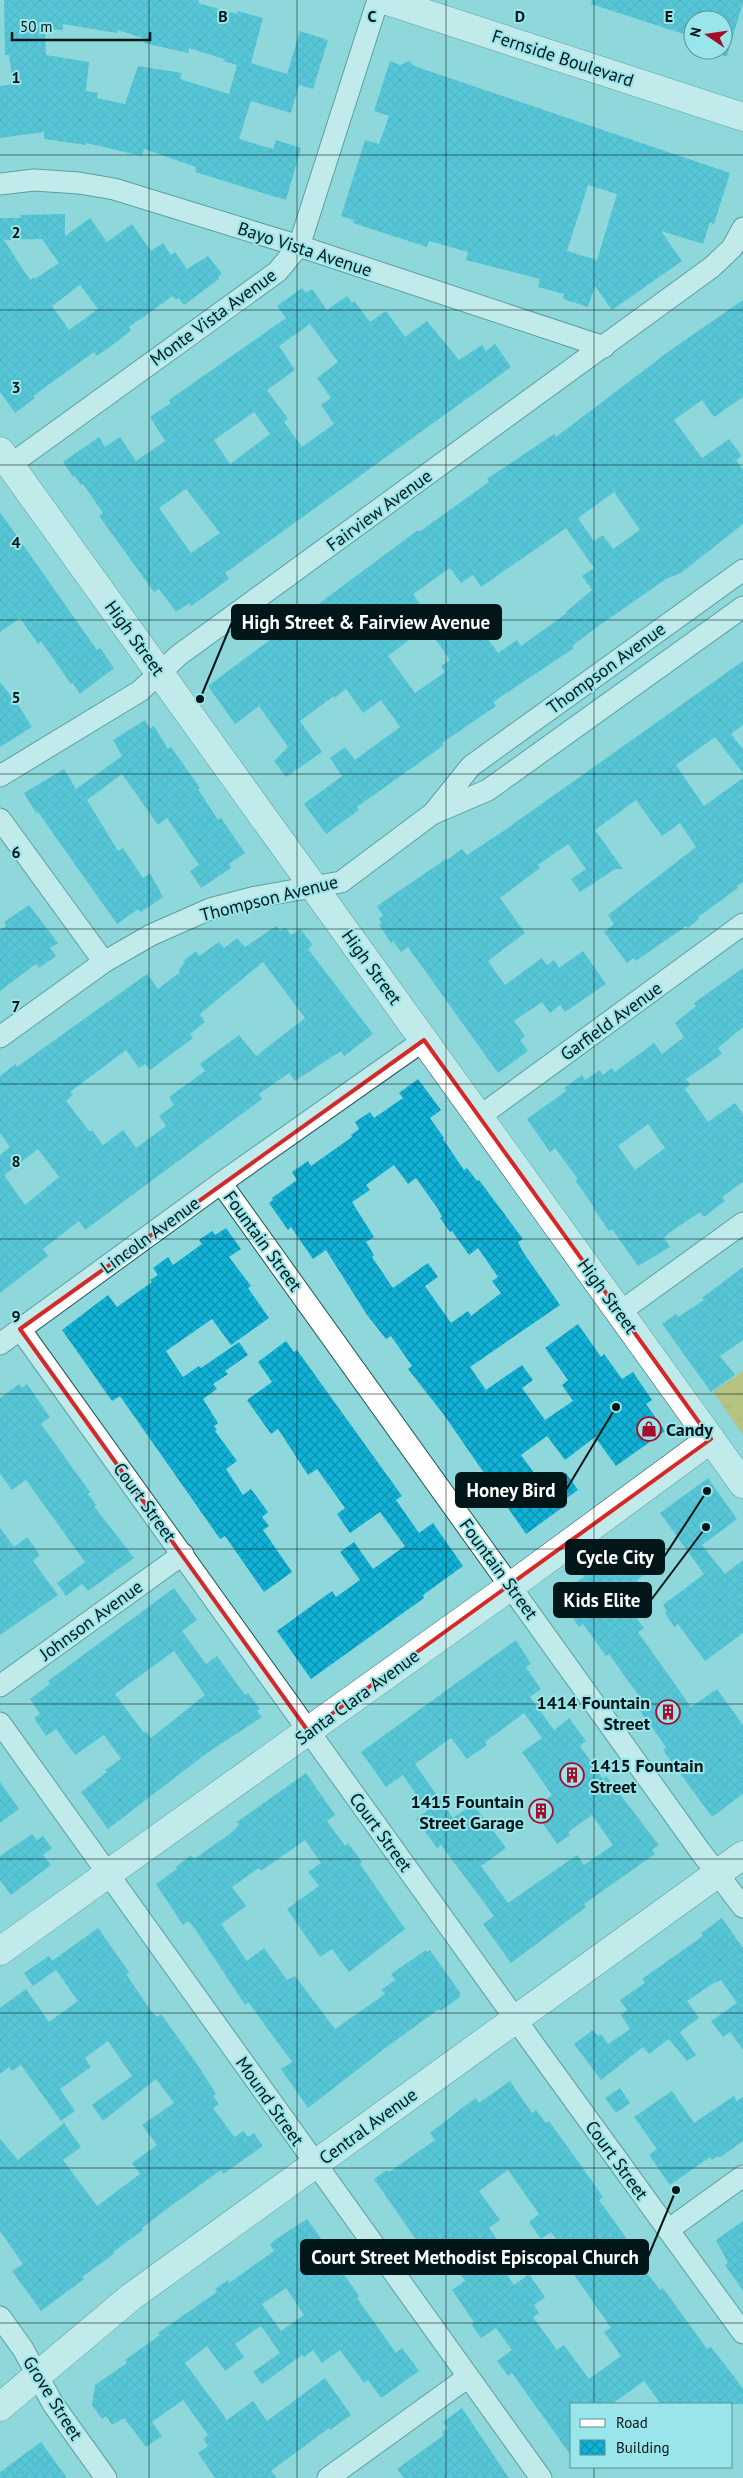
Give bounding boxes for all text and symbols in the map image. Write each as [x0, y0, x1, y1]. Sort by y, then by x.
text: B [218, 6, 228, 26]
text: C [368, 6, 377, 26]
text: D [515, 6, 525, 26]
text: E [665, 6, 673, 26]
scale bar [12, 10, 150, 42]
north arrow [683, 10, 733, 60]
text: 50 m [20, 17, 53, 36]
street label: Fernside Boulevard [489, 24, 637, 92]
text: N [686, 26, 705, 39]
text: 1 [11, 67, 21, 87]
street label: Bayo Vista Avenue [235, 216, 375, 282]
text: 2 [11, 222, 21, 242]
street label: Monte Vista Avenue [145, 263, 281, 371]
text: 3 [11, 377, 21, 397]
street label: Fairview Avenue [322, 464, 436, 556]
text: 4 [11, 532, 21, 552]
street label: High Street [100, 596, 170, 680]
callout: High Street & Fairview Avenue [232, 605, 501, 639]
text: High Street & Fairview Avenue [242, 610, 490, 634]
street label: Thompson Avenue [542, 617, 670, 719]
text: 5 [11, 687, 21, 707]
text: 6 [11, 842, 21, 862]
street label: Thompson Avenue [198, 870, 340, 926]
street label: High Street [337, 925, 407, 1009]
street label: Garfield Avenue [556, 976, 666, 1066]
text: 7 [11, 996, 21, 1016]
text: 8 [11, 1151, 21, 1171]
street label: Fountain Street [219, 1186, 307, 1296]
street label: Lincoln Avenue [96, 1191, 204, 1279]
street label: High Street [573, 1254, 643, 1338]
text: 9 [11, 1306, 21, 1326]
shop icon: Candy [636, 1416, 662, 1442]
place label: Candy [666, 1418, 713, 1441]
street label: Court Street [108, 1458, 182, 1546]
callout: Honey Bird [456, 1473, 566, 1507]
text: Honey Bird [467, 1478, 555, 1502]
street label: Fountain Street [455, 1514, 543, 1624]
callout: Cycle City [566, 1540, 664, 1574]
text: Cycle City [576, 1545, 655, 1569]
street label: Johnson Avenue [34, 1575, 147, 1666]
callout: Kids Elite [554, 1583, 651, 1617]
text: Kids Elite [564, 1588, 640, 1612]
street label: Santa Clara Avenue [290, 1644, 424, 1750]
place label: 1414 Fountain Street [536, 1691, 651, 1735]
building icon: 1414 Fountain Street [655, 1699, 681, 1725]
place label: 1415 Fountain Street [590, 1754, 704, 1798]
building icon: 1415 Fountain Street [559, 1762, 585, 1788]
street label: Court Street [344, 1788, 418, 1876]
place label: 1415 Fountain Street Garage [410, 1790, 524, 1834]
building icon: 1415 Fountain Street Garage [528, 1798, 554, 1824]
street label: Mound Street [231, 2052, 309, 2150]
street label: Central Avenue [315, 2083, 421, 2169]
street label: Court Street [580, 2116, 654, 2204]
callout: Court Street Methodist Episcopal Church [301, 2240, 648, 2274]
text: Court Street Methodist Episcopal Church [311, 2245, 639, 2269]
street label: Grove Street [18, 2352, 88, 2444]
legend [570, 2403, 733, 2468]
text: Road [616, 2413, 648, 2432]
text: Building [616, 2438, 670, 2457]

